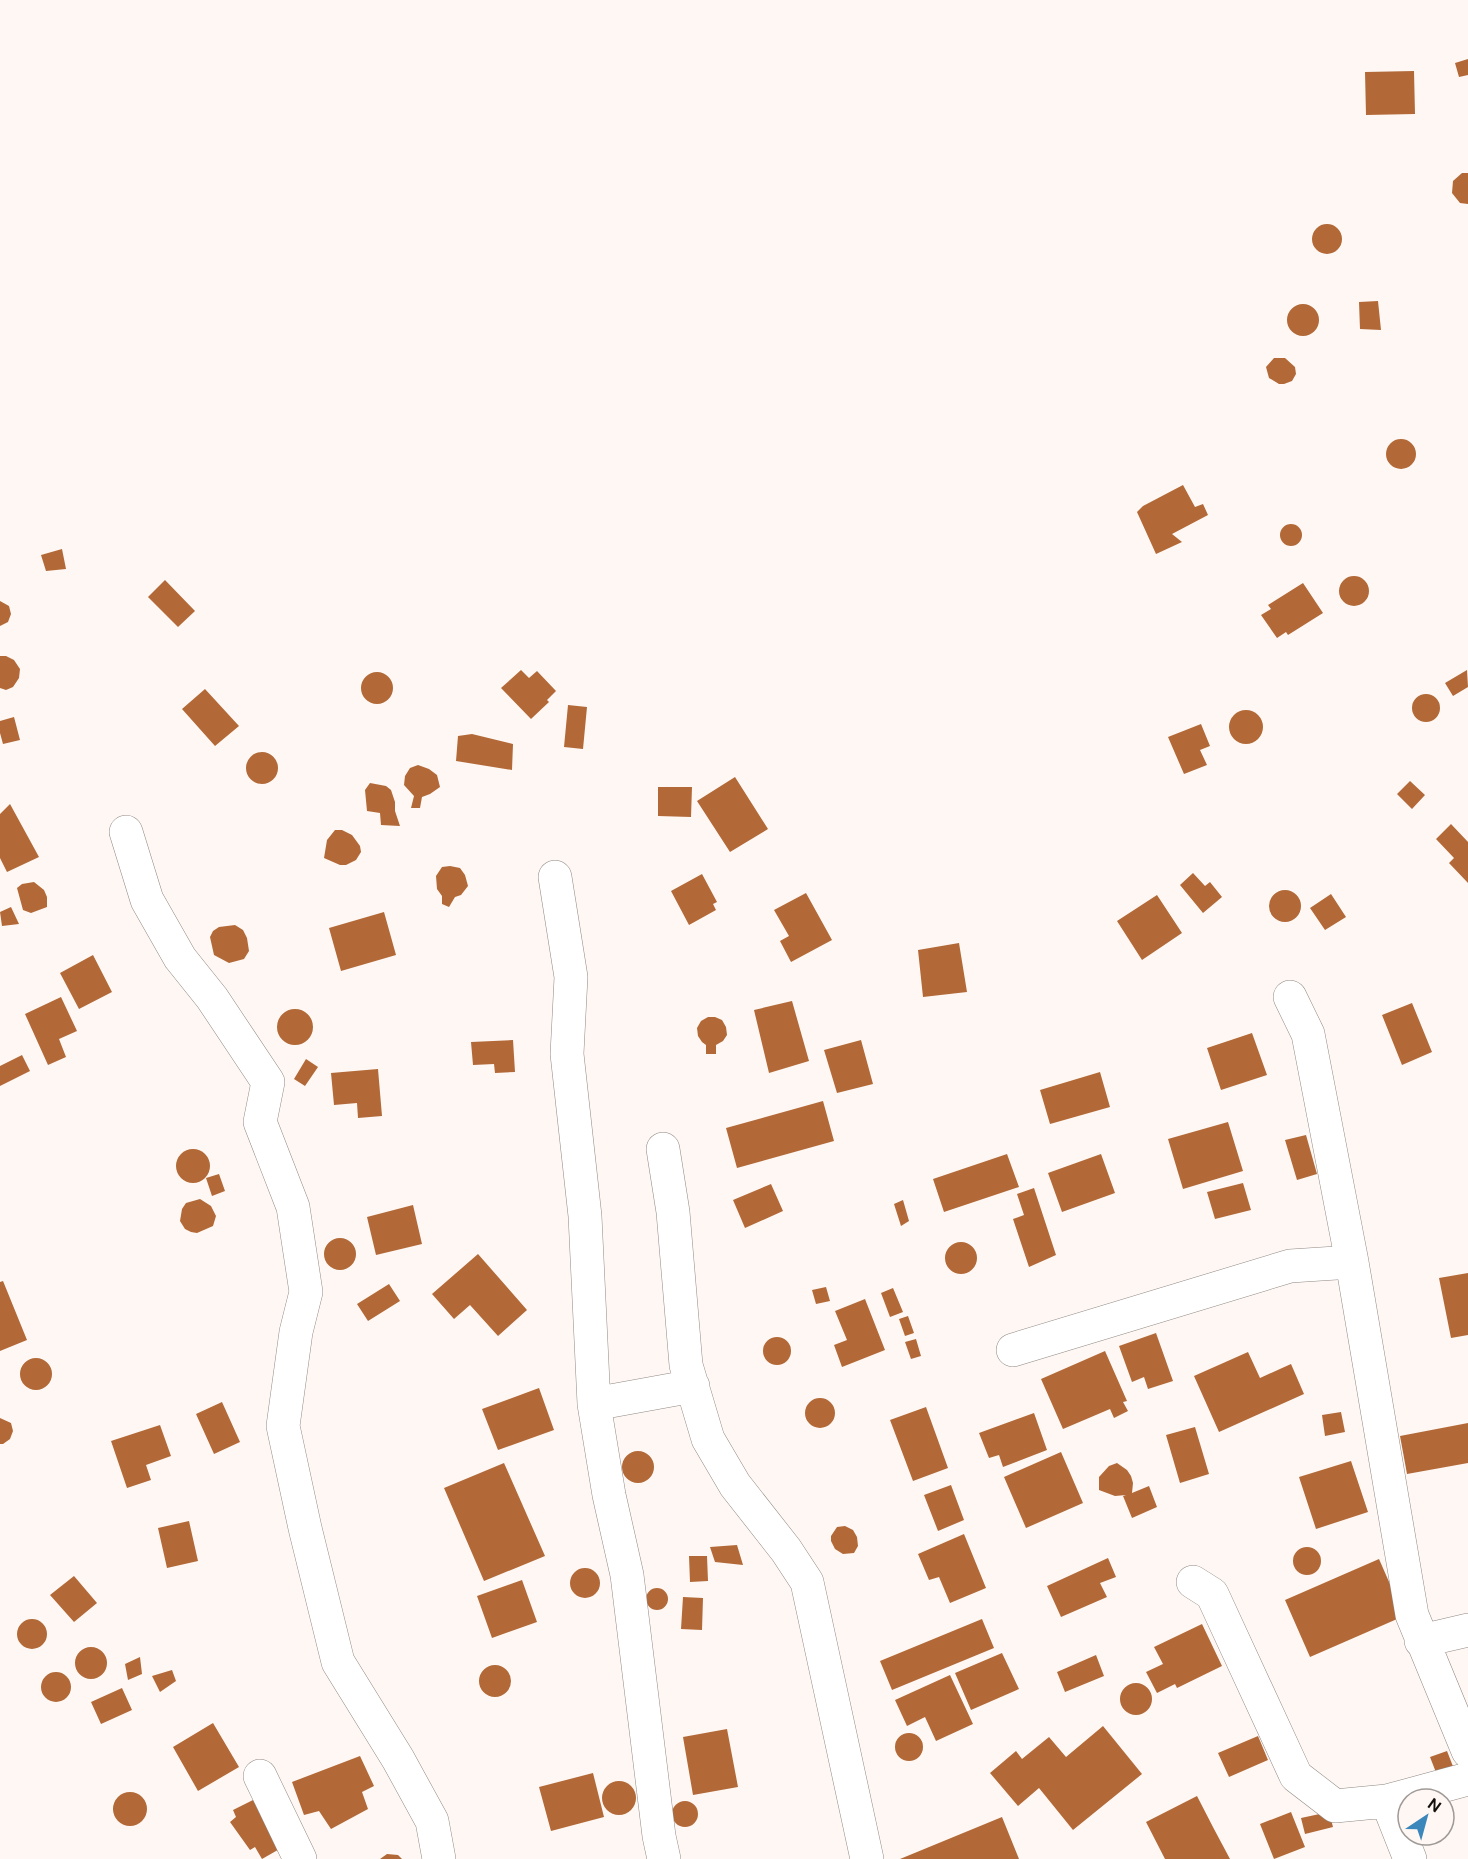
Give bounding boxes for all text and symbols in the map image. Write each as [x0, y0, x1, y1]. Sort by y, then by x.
north arrow [1396, 1787, 1456, 1847]
text: N [1424, 1793, 1445, 1817]

